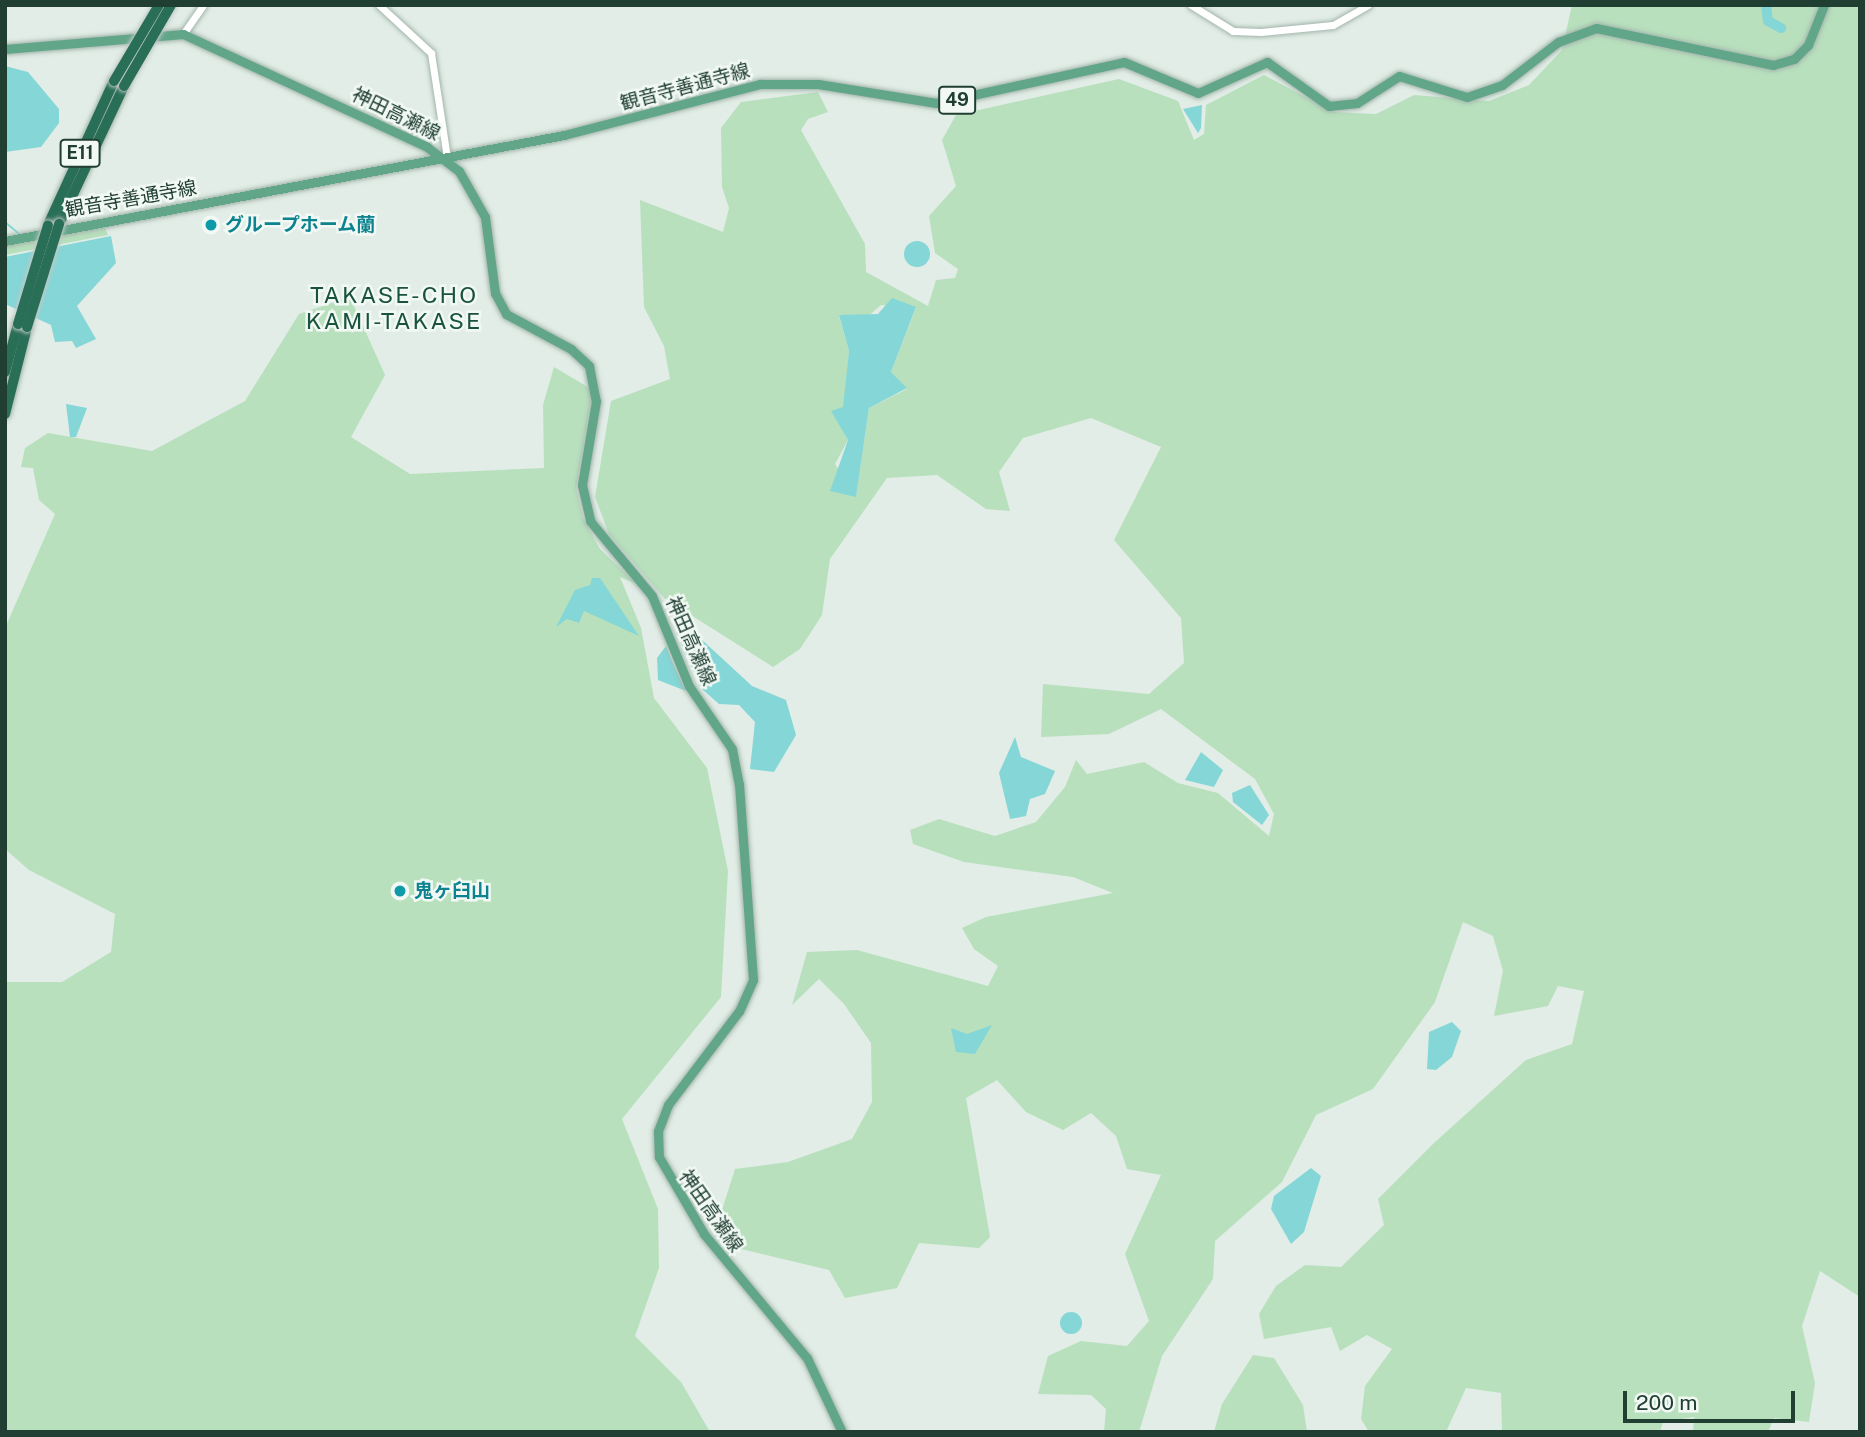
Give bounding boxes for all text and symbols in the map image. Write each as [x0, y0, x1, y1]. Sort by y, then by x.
street label: 観音寺善通寺線 [618, 59, 752, 115]
street label: 神田高瀬線 [348, 83, 444, 145]
road number: 49 [938, 86, 976, 114]
road number: E11 [59, 138, 101, 168]
street label: 観音寺善通寺線 [64, 176, 198, 222]
place label: グループホーム蘭 [225, 214, 377, 236]
marker: グループホーム蘭 [203, 217, 219, 233]
district label: TAKASE-CHO KAMI-TAKASE [307, 281, 481, 335]
street label: 神田高瀬線 [661, 593, 721, 689]
place label: 鬼ヶ臼山 [414, 880, 490, 902]
marker: 鬼ヶ臼山 [392, 883, 408, 899]
street label: 神田高瀬線 [674, 1166, 748, 1256]
scale bar [1627, 1378, 1798, 1422]
text: 200 m [1636, 1390, 1697, 1415]

